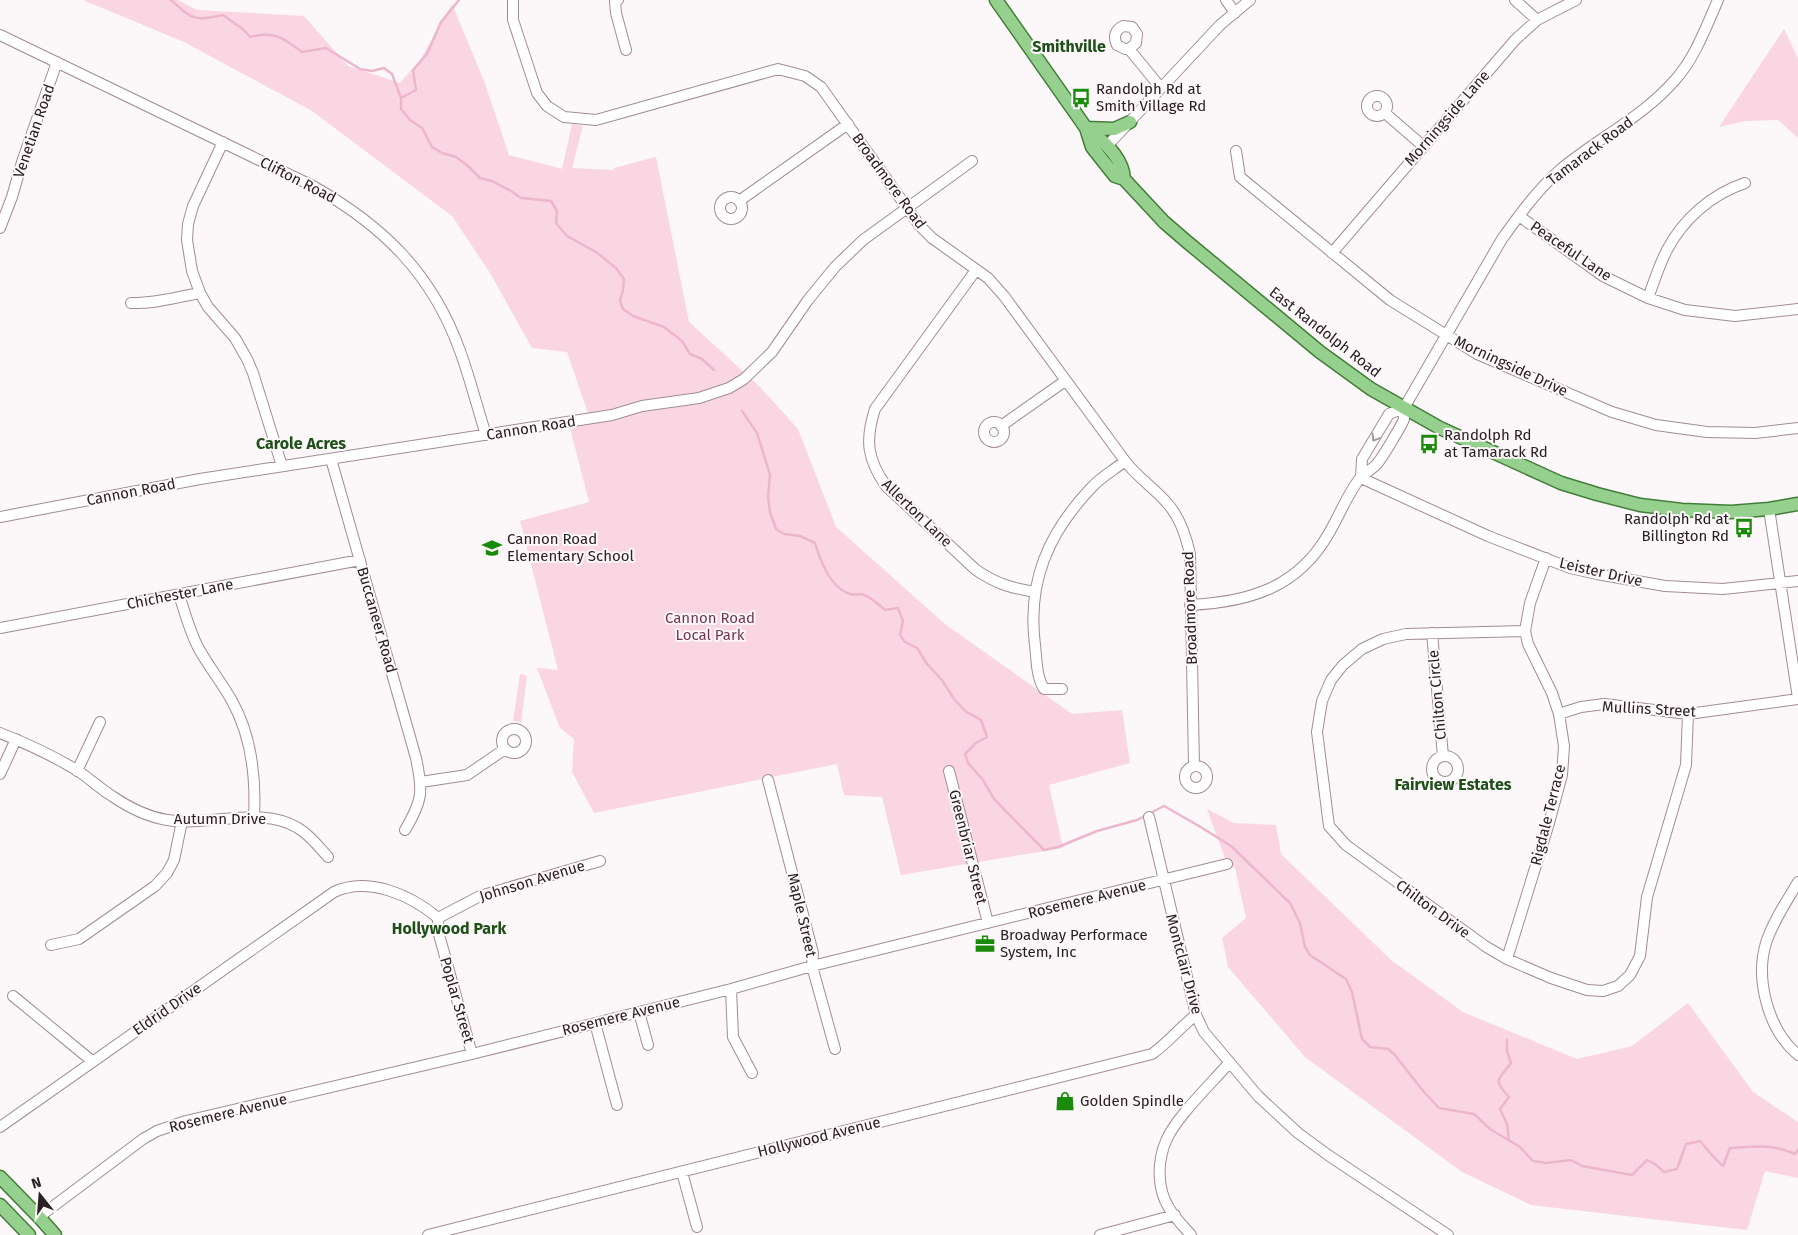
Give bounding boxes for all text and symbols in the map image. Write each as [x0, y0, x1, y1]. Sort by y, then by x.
district label: Smithville [1032, 37, 1106, 56]
street label: Morningside Lane [1401, 67, 1493, 169]
place label: Randolph Rd at Smith Village Rd [1096, 80, 1206, 115]
street label: Venetian Road [9, 82, 59, 180]
bus stop icon: Randolph Rd at Smith Village Rd [1070, 87, 1092, 109]
street label: Tamarack Road [1543, 113, 1637, 189]
street label: Broadmore Road [848, 130, 930, 232]
street label: Clifton Road [257, 153, 339, 207]
street label: Peaceful Lane [1527, 217, 1615, 285]
street label: East Randolph Road [1266, 283, 1384, 381]
street label: Morningside Drive [1451, 332, 1571, 400]
street label: Cannon Road [485, 412, 577, 444]
place label: Randolph Rd at Tamarack Rd [1444, 426, 1548, 461]
one-way arrow [1371, 432, 1381, 441]
bus stop icon: Randolph Rd at Tamarack Rd [1418, 433, 1440, 455]
district label: Carole Acres [256, 434, 346, 453]
street label: Cannon Road [85, 475, 177, 509]
street label: Allerton Lane [878, 475, 956, 551]
place label: Randolph Rd at Billington Rd [1624, 510, 1730, 545]
bus stop icon: Randolph Rd at Billington Rd [1733, 517, 1755, 539]
place label: Cannon Road Elementary School [507, 530, 635, 565]
school or university icon: Cannon Road Elementary School [481, 537, 503, 559]
street label: Broadmore Road [1179, 551, 1201, 665]
street label: Leister Drive [1558, 554, 1644, 590]
street label: Buccaneer Road [353, 565, 401, 675]
street label: Chichester Lane [125, 575, 235, 613]
park label: Cannon Road Local Park [665, 609, 755, 644]
street label: Chilton Circle [1424, 649, 1450, 741]
street label: Mullins Street [1602, 698, 1697, 720]
street label: Rigdale Terrace [1527, 763, 1569, 867]
district label: Fairview Estates [1394, 775, 1512, 794]
street label: Greenbriar Street [945, 788, 991, 907]
street label: Autumn Drive [174, 810, 266, 828]
street label: Johnson Avenue [477, 856, 587, 906]
street label: Maple Street [784, 871, 821, 959]
street label: Rosemere Avenue [1026, 876, 1148, 922]
street label: Chilton Drive [1392, 876, 1474, 942]
street label: Montclair Drive [1162, 912, 1206, 1016]
district label: Hollywood Park [392, 919, 506, 938]
place label: Broadway Performace System, Inc [1000, 926, 1148, 961]
office icon: Broadway Performace System, Inc [974, 933, 996, 955]
street label: Poplar Street [436, 955, 478, 1046]
street label: Eldrid Drive [129, 979, 205, 1039]
street label: Rosemere Avenue [560, 993, 682, 1039]
street label: Rosemere Avenue [167, 1090, 289, 1136]
shop icon: Golden Spindle [1054, 1090, 1076, 1112]
place label: Golden Spindle [1080, 1092, 1184, 1110]
street label: Hollywood Avenue [756, 1113, 882, 1161]
north arrow [15, 1170, 65, 1220]
text: N [29, 1174, 43, 1193]

